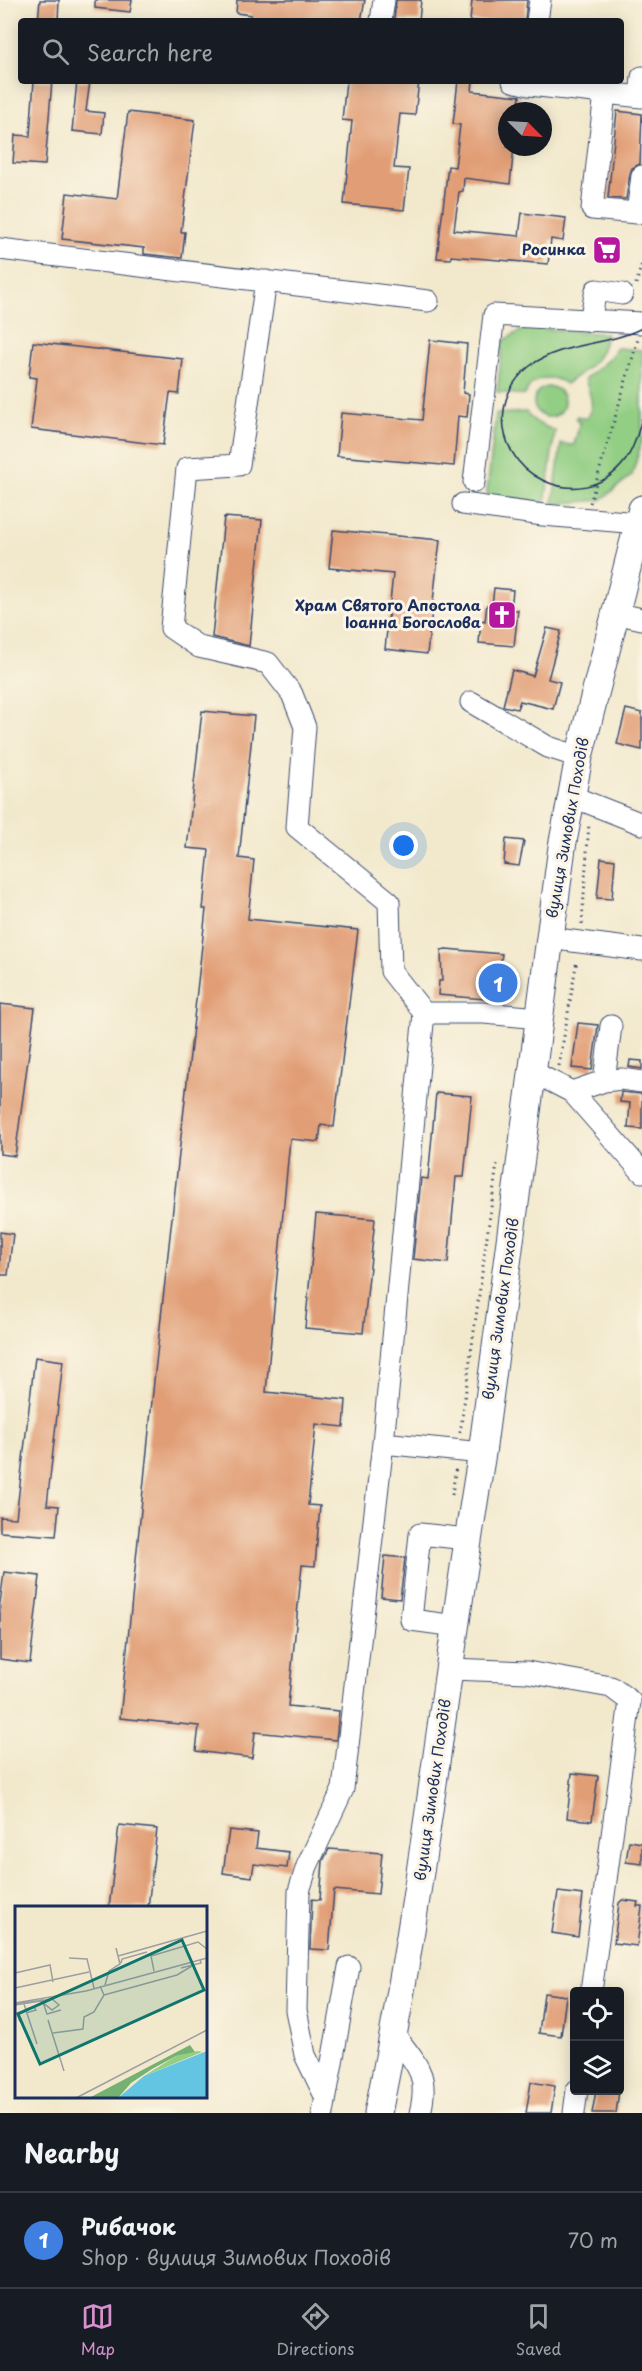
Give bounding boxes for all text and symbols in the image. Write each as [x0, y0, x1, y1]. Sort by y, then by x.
search box [18, 18, 624, 84]
icon: search [39, 35, 72, 68]
text: Search here [87, 35, 213, 68]
north arrow [498, 102, 552, 156]
supermarket icon: Росинка [591, 234, 623, 266]
place label: Росинка [522, 237, 586, 260]
place label: Храм Святого Апостола Іоанна Богослова [295, 593, 481, 633]
church icon: Храм Святого Апостола Іоанна Богослова [486, 599, 518, 631]
street label: вулиця Зимових Походів [539, 735, 594, 920]
your location [389, 831, 418, 860]
pin: 1 [478, 960, 518, 1006]
street label: вулиця Зимових Походів [475, 1216, 524, 1401]
street label: вулиця Зимових Походів [407, 1697, 456, 1882]
inset map [15, 1906, 207, 2098]
map controls [570, 1987, 624, 2095]
button: locate [570, 1987, 624, 2041]
button: layers [570, 2041, 624, 2095]
text: Nearby [24, 2133, 119, 2172]
text: Рибачок [81, 2209, 176, 2242]
text: 1 [39, 2225, 48, 2255]
text: 70 m [568, 2225, 618, 2255]
text: Shop · вулиця Зимових Походів [81, 2242, 391, 2272]
tab: Map [81, 2300, 115, 2360]
tab: Directions [276, 2300, 354, 2360]
tab: Saved [516, 2300, 561, 2360]

